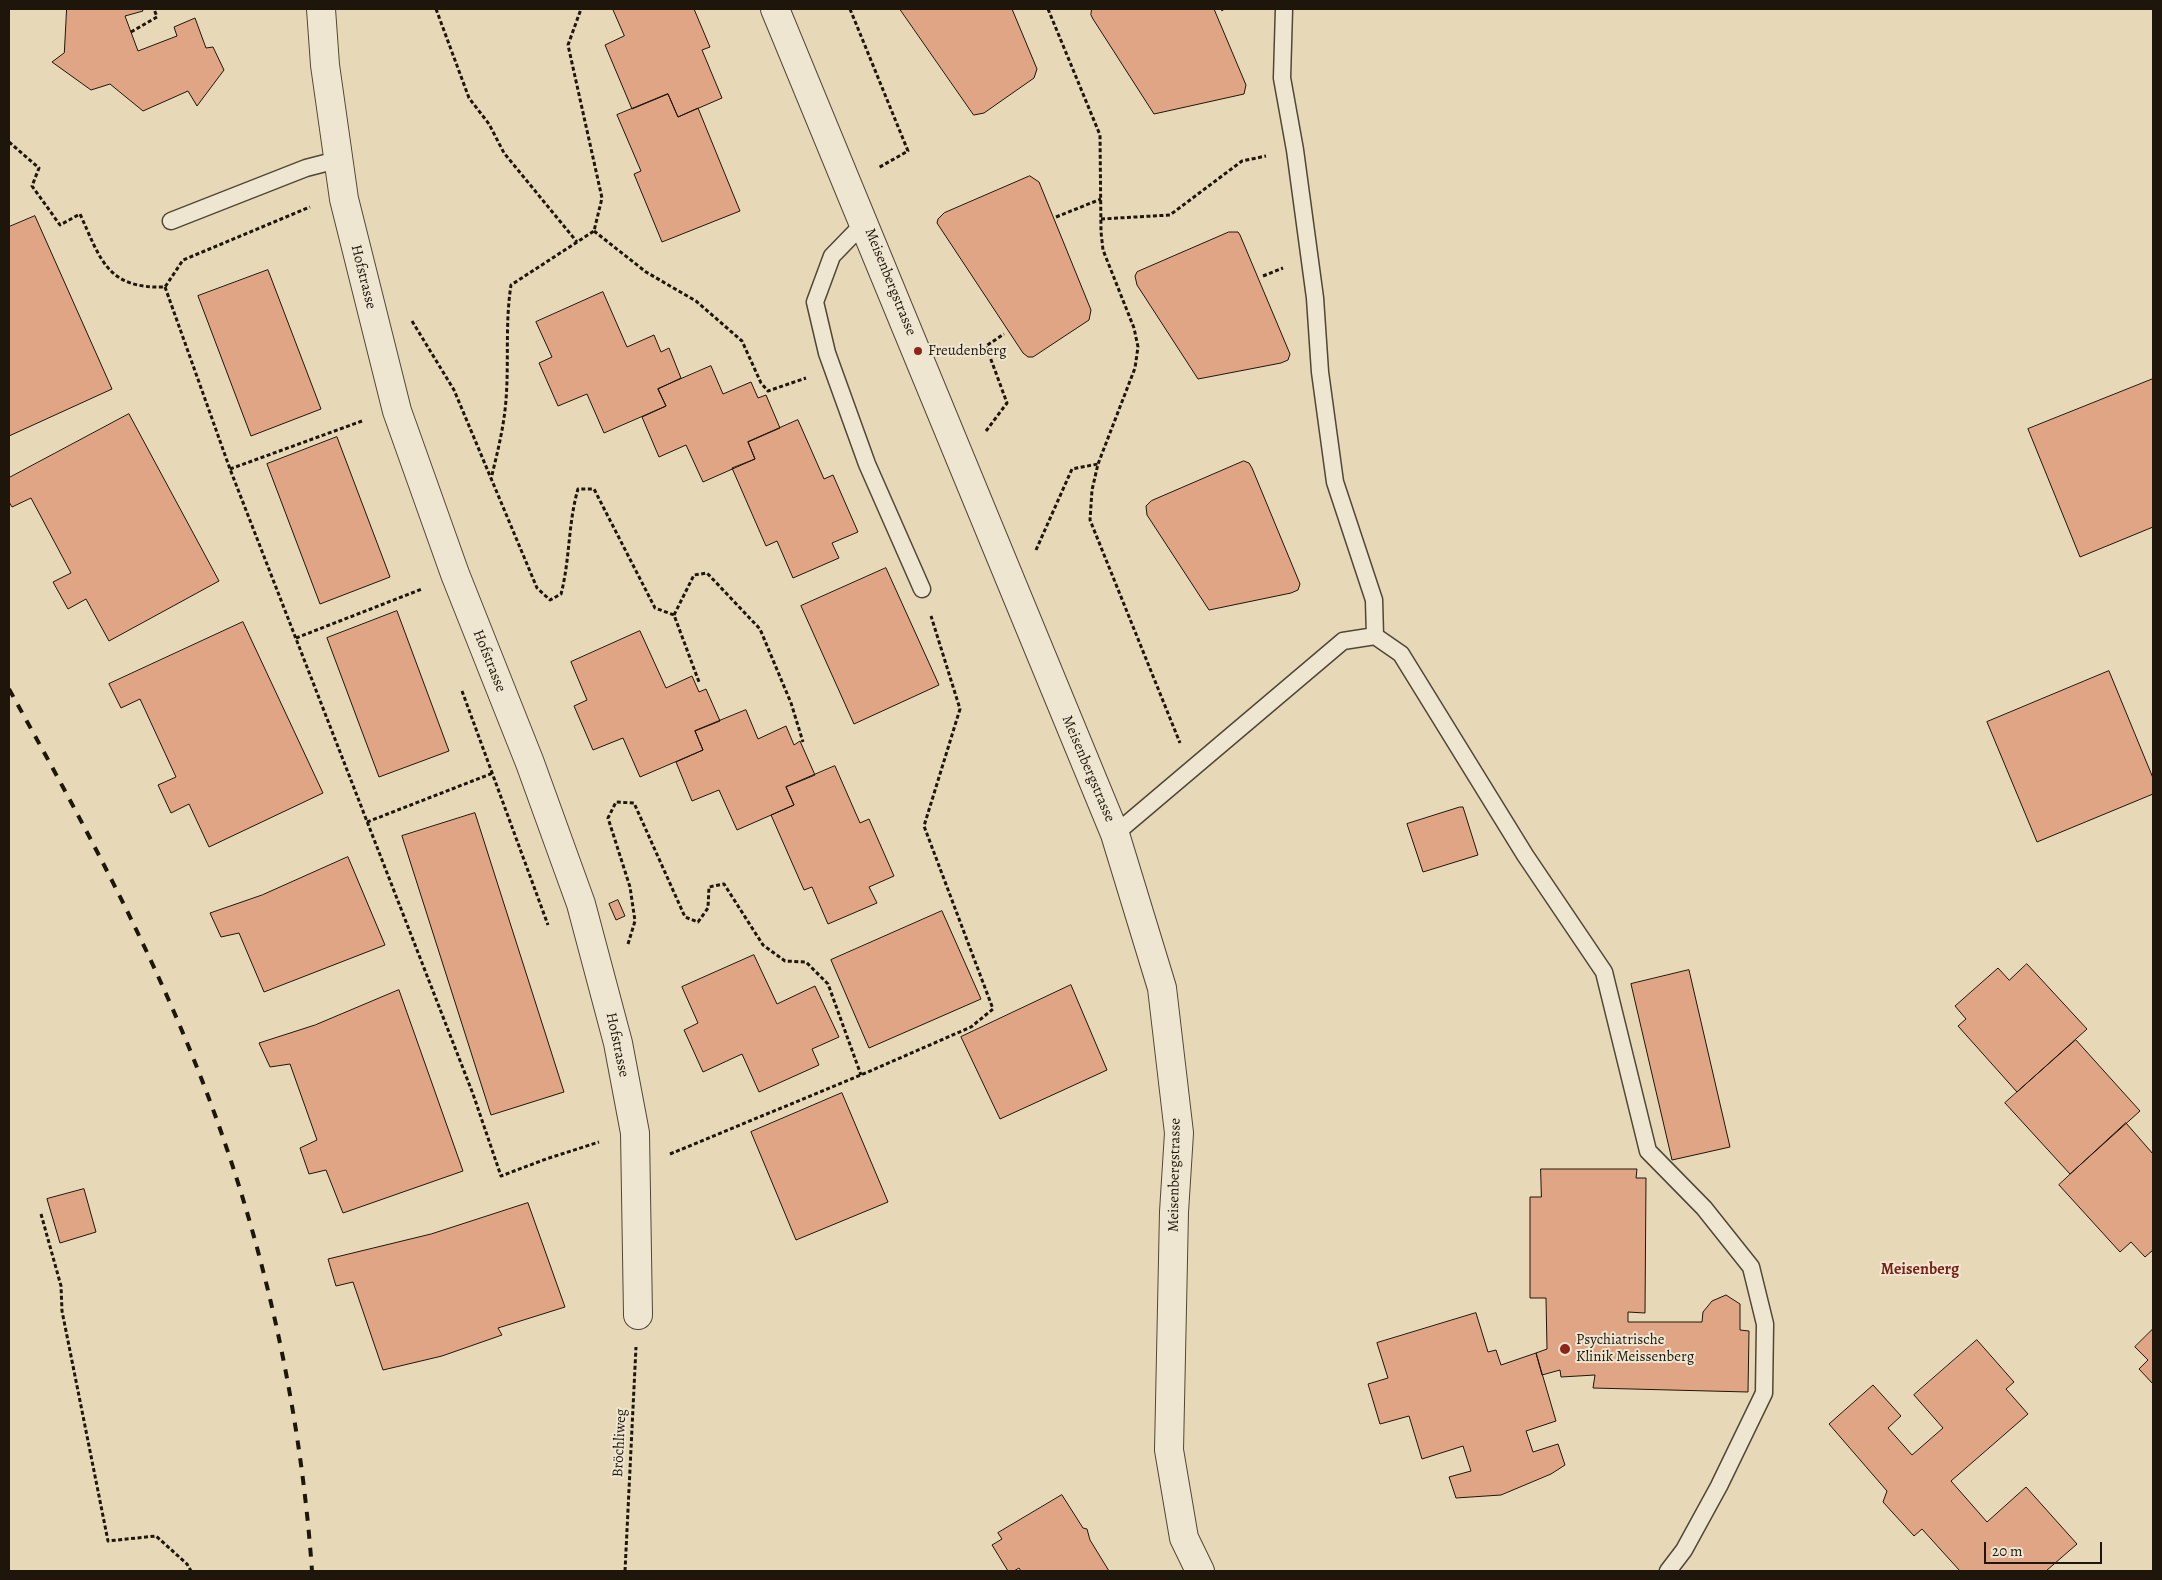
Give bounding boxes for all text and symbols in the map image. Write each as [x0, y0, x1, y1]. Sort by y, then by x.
street label: Meisenbergstrasse [860, 226, 920, 338]
street label: Hofstrasse [346, 243, 380, 311]
place label: Freudenberg [928, 342, 1006, 360]
marker: Freudenberg [912, 345, 924, 357]
street label: Hofstrasse [468, 627, 510, 695]
street label: Meisenbergstrasse [1057, 713, 1119, 825]
street label: Hofstrasse [601, 1011, 633, 1079]
street label: Meisenbergstrasse [1165, 1118, 1185, 1232]
district label: Meisenberg [1881, 1260, 1959, 1280]
place label: Psychiatrische Klinik Meissenberg [1576, 1331, 1694, 1366]
marker: Psychiatrische Klinik Meissenberg [1558, 1342, 1572, 1356]
street label: Bröchliweg [609, 1408, 631, 1478]
scale bar [1987, 1532, 2104, 1564]
text: 20 m [1992, 1541, 2023, 1561]

